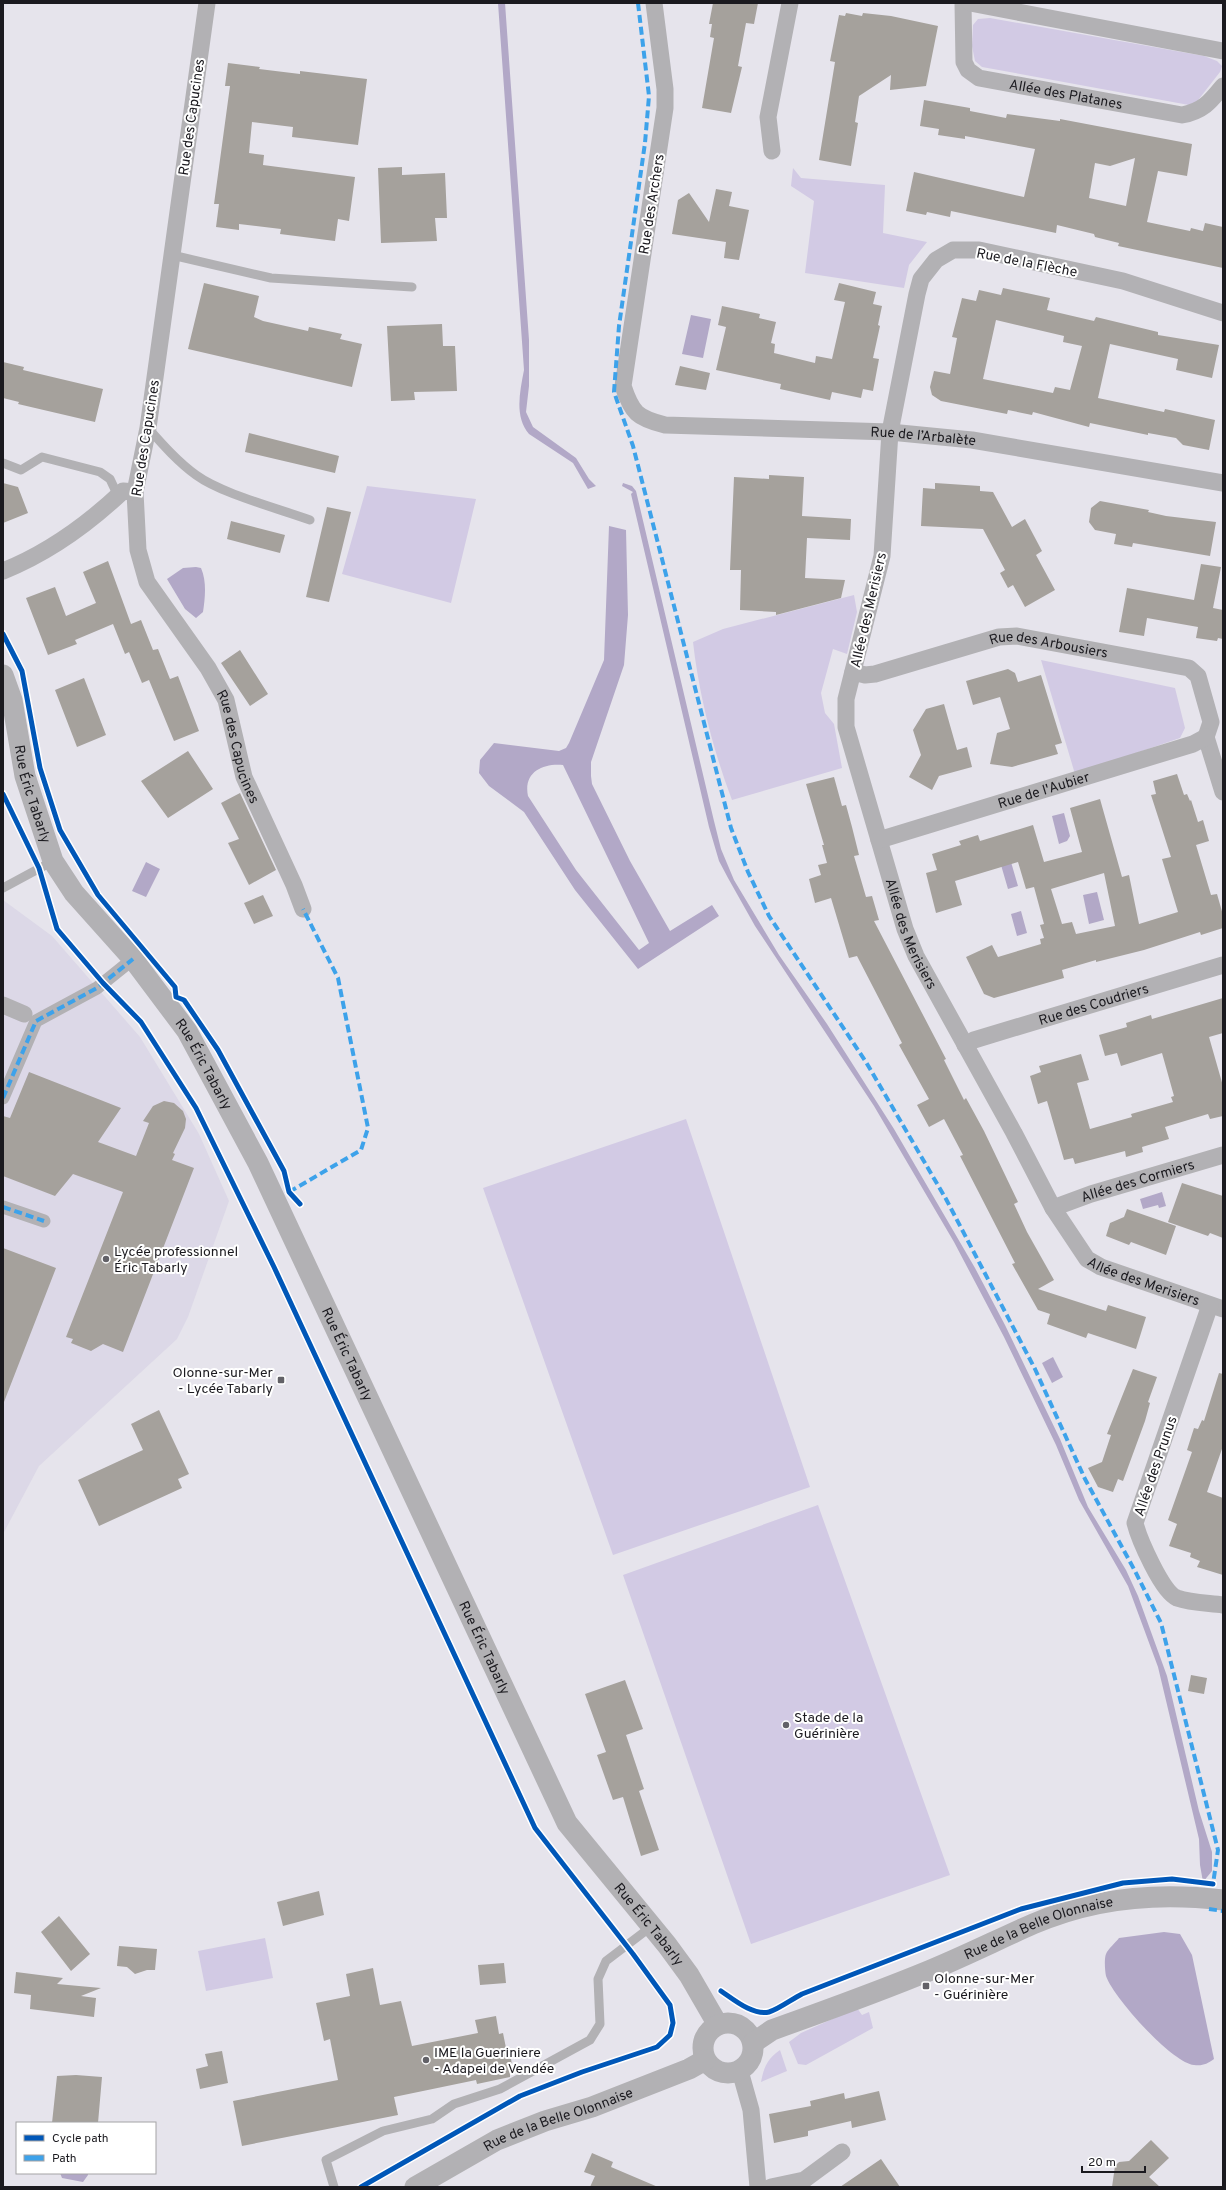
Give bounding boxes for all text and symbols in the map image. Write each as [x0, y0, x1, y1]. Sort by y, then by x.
street label: Rue des Capucines [176, 58, 209, 177]
street label: Allée des Platanes [1008, 77, 1124, 114]
street label: Rue des Archers [636, 153, 669, 256]
street label: Rue de la Flèche [975, 245, 1079, 282]
street label: Rue des Capucines [129, 379, 164, 498]
street label: Rue de l’Arbalète [870, 424, 977, 451]
street label: Allée des Merisiers [848, 551, 891, 670]
street label: Rue des Arbousiers [987, 629, 1109, 663]
street label: Rue des Capucines [212, 687, 262, 807]
street label: Rue Éric Tabarly [10, 744, 54, 846]
street label: Rue de l'Aubier [996, 769, 1092, 813]
street label: Allée des Merisiers [881, 877, 940, 993]
street label: Rue des Coudriers [1037, 981, 1151, 1030]
street label: Rue Éric Tabarly [171, 1016, 235, 1113]
street label: Allée des Cormiers [1079, 1157, 1197, 1207]
place label: Lycée professionnel Éric Tabarly [114, 1244, 238, 1277]
marker: Lycée professionnel Éric Tabarly [101, 1254, 111, 1264]
street label: Allée des Merisiers [1084, 1254, 1202, 1310]
street label: Rue Éric Tabarly [317, 1305, 375, 1404]
place label: Olonne-sur-Mer - Lycée Tabarly [173, 1365, 274, 1398]
marker: Olonne-sur-Mer - Lycée Tabarly [276, 1375, 286, 1385]
street label: Allée des Prunus [1131, 1414, 1182, 1519]
street label: Rue Éric Tabarly [454, 1599, 513, 1698]
place label: Stade de la Guérinière [794, 1710, 863, 1743]
marker: Stade de la Guérinière [781, 1720, 791, 1730]
street label: Rue Éric Tabarly [610, 1880, 686, 1970]
street label: Rue de la Belle Olonnaise [962, 1894, 1115, 1964]
place label: Olonne-sur-Mer - Guérinière [934, 1971, 1035, 2004]
marker: Olonne-sur-Mer - Guérinière [921, 1981, 931, 1991]
place label: IME la Gueriniere - Adapei de Vendée [434, 2045, 554, 2078]
marker: IME la Gueriniere - Adapei de Vendée [421, 2055, 431, 2065]
street label: Rue de la Belle Olonnaise [481, 2085, 636, 2156]
legend [16, 2122, 156, 2174]
text: Cycle path [52, 2131, 109, 2147]
scale bar [1082, 2148, 1145, 2174]
text: Path [52, 2151, 77, 2167]
text: 20 m [1088, 2155, 1116, 2171]

